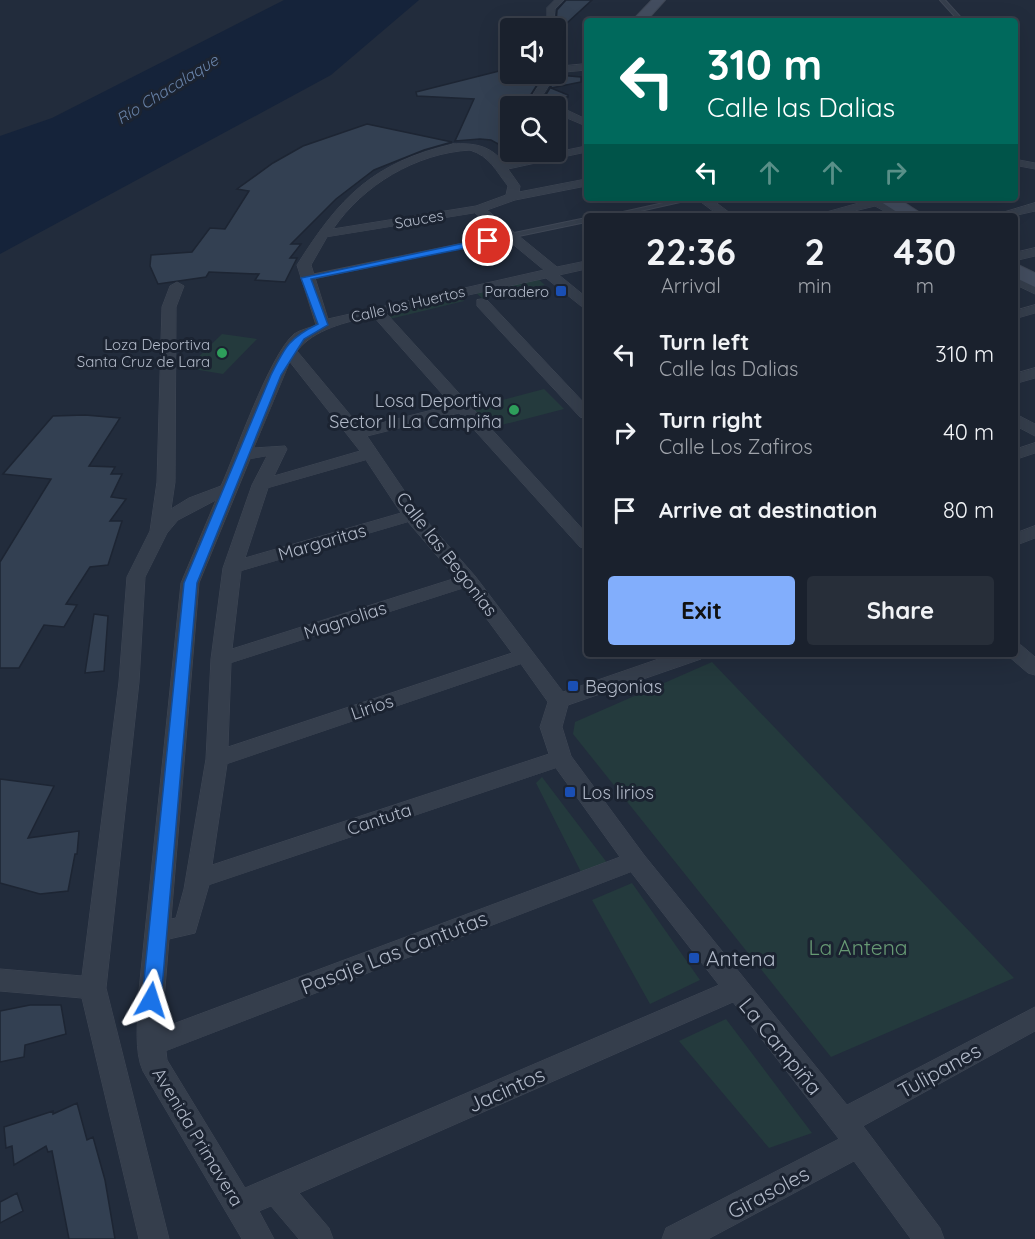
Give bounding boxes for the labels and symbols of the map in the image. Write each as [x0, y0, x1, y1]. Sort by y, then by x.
water label: Río Chacalaque [112, 49, 223, 128]
street label: Sauces [393, 205, 445, 233]
pin [462, 215, 513, 266]
street label: Calle los Huertos [349, 282, 467, 326]
place label: Paradero [484, 282, 549, 301]
marker: Paradero [554, 284, 568, 298]
place label: Loza Deportiva Santa Cruz de Lara [77, 335, 210, 371]
marker: Loza Deportiva Santa Cruz de Lara [215, 346, 229, 360]
place label: Losa Deportiva Sector II La Campiña [329, 389, 502, 433]
marker: Losa Deportiva Sector II La Campiña [507, 403, 521, 417]
street label: Calle las Begonias [391, 487, 503, 621]
street label: Margaritas [275, 518, 369, 566]
street label: Magnolias [301, 596, 389, 644]
place label: Begonias [585, 675, 662, 698]
marker: Begonias [566, 679, 580, 693]
street label: Lirios [348, 689, 396, 725]
place label: Los lirios [582, 781, 654, 804]
marker: Los lirios [563, 785, 577, 799]
street label: Cantuta [344, 798, 414, 840]
street label: Pasaje Las Cantutas [297, 904, 491, 1000]
park label: La Antena [808, 934, 908, 960]
place label: Antena [706, 945, 775, 971]
marker: Antena [687, 951, 701, 965]
position arrow [119, 968, 183, 1032]
street label: La Campiña [734, 992, 828, 1100]
street label: Tulipanes [893, 1037, 985, 1103]
street label: Jacintos [463, 1060, 549, 1118]
street label: Avenida Primavera [148, 1064, 248, 1210]
street label: Girasoles [723, 1160, 813, 1224]

